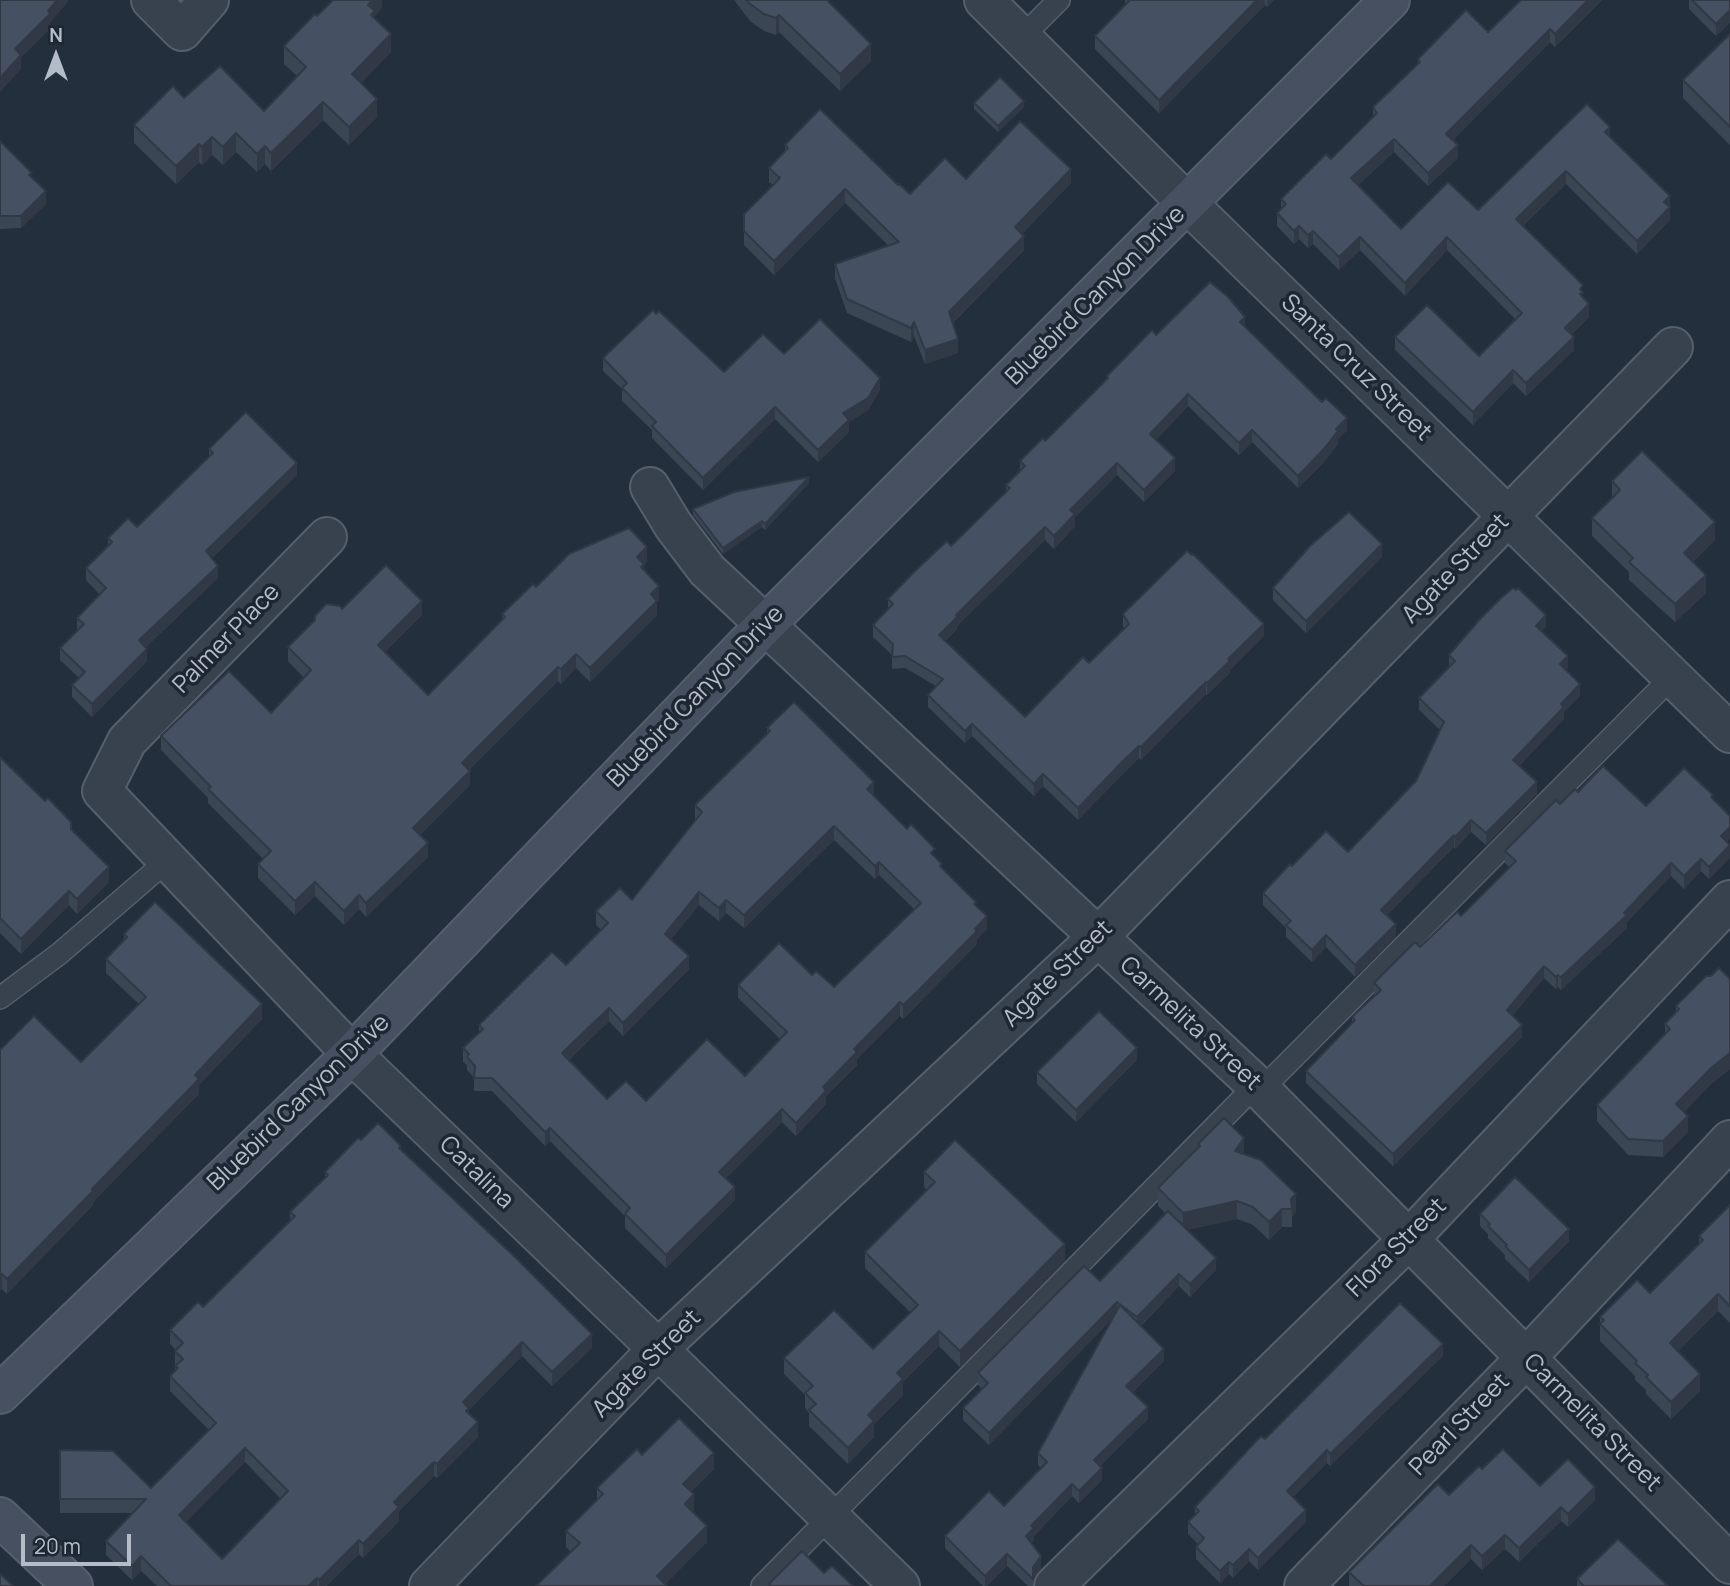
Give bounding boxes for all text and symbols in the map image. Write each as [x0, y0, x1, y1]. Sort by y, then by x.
north arrow [21, 21, 91, 91]
text: N [49, 22, 63, 48]
street label: Bluebird Canyon Drive [1000, 200, 1192, 392]
street label: Santa Cruz Street [1275, 289, 1437, 447]
street label: Agate Street [1397, 508, 1515, 630]
street label: Palmer Place [168, 578, 286, 700]
street label: Bluebird Canyon Drive [602, 600, 790, 794]
street label: Agate Street [997, 915, 1119, 1033]
street label: Carmelita Street [1113, 951, 1267, 1097]
street label: Bluebird Canyon Drive [202, 1009, 396, 1197]
street label: Catalina [433, 1131, 519, 1215]
street label: Flora Street [1341, 1192, 1453, 1304]
street label: Agate Street [587, 1304, 707, 1424]
street label: Carmelita Street [1517, 1348, 1667, 1498]
street label: Pearl Street [1404, 1368, 1516, 1482]
scale bar [24, 1520, 135, 1564]
text: 20 m [34, 1532, 81, 1560]

